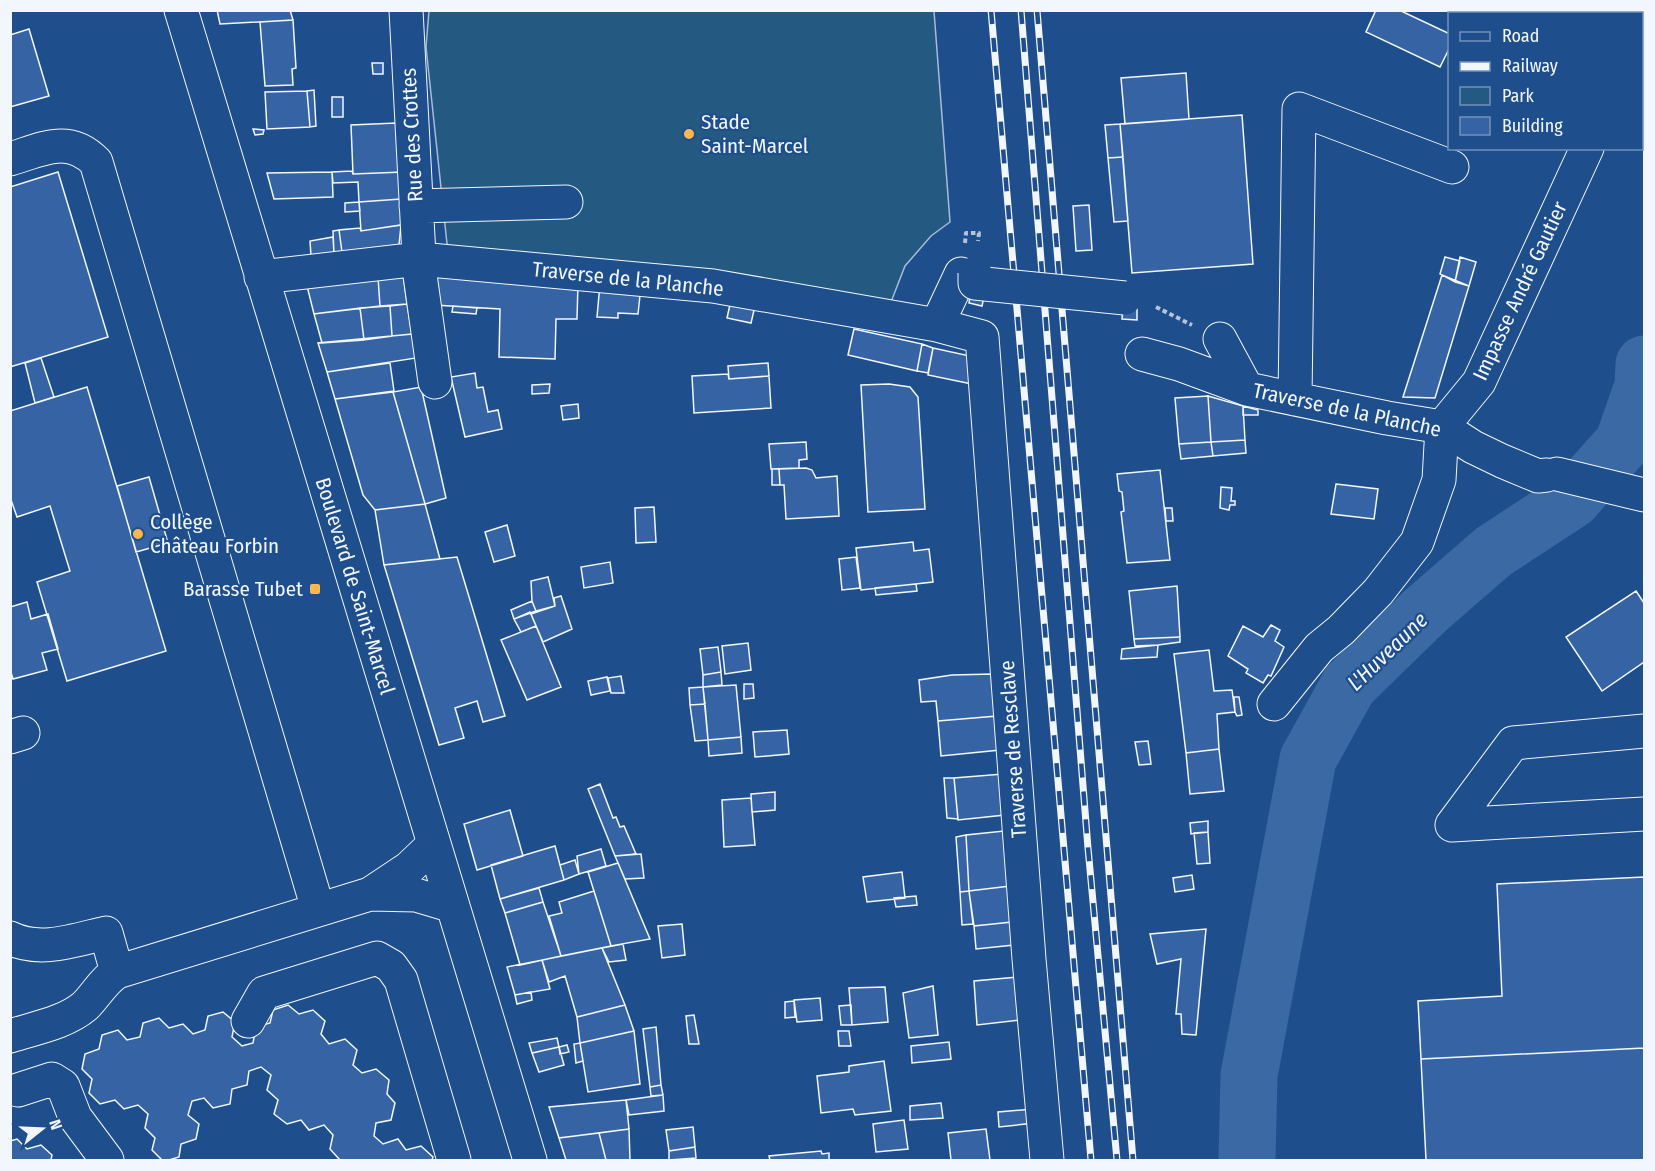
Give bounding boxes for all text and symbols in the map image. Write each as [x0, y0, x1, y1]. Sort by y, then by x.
legend [1448, 12, 1643, 150]
text: Road [1502, 25, 1539, 47]
text: Railway [1502, 55, 1558, 77]
street label: Rue des Crottes [396, 67, 428, 203]
text: Park [1502, 85, 1535, 107]
place label: Stade Saint-Marcel [701, 109, 809, 159]
text: Building [1502, 115, 1563, 137]
marker: Stade Saint-Marcel [682, 127, 696, 141]
street label: Impasse André Gautier [1467, 197, 1573, 385]
street label: Traverse de la Planche [531, 256, 725, 302]
street label: Traverse de la Planche [1250, 377, 1444, 443]
street label: Boulevard de Saint-Marcel [310, 474, 401, 698]
place label: Collège Château Forbin [150, 509, 279, 559]
marker: Collège Château Forbin [131, 527, 145, 541]
place label: Barasse Tubet [183, 576, 303, 602]
marker: Barasse Tubet [308, 582, 322, 596]
water label: L'Huveaune [1342, 606, 1433, 696]
street label: Traverse de Resclave [994, 659, 1032, 839]
north arrow [12, 1099, 72, 1159]
text: N [45, 1117, 66, 1132]

